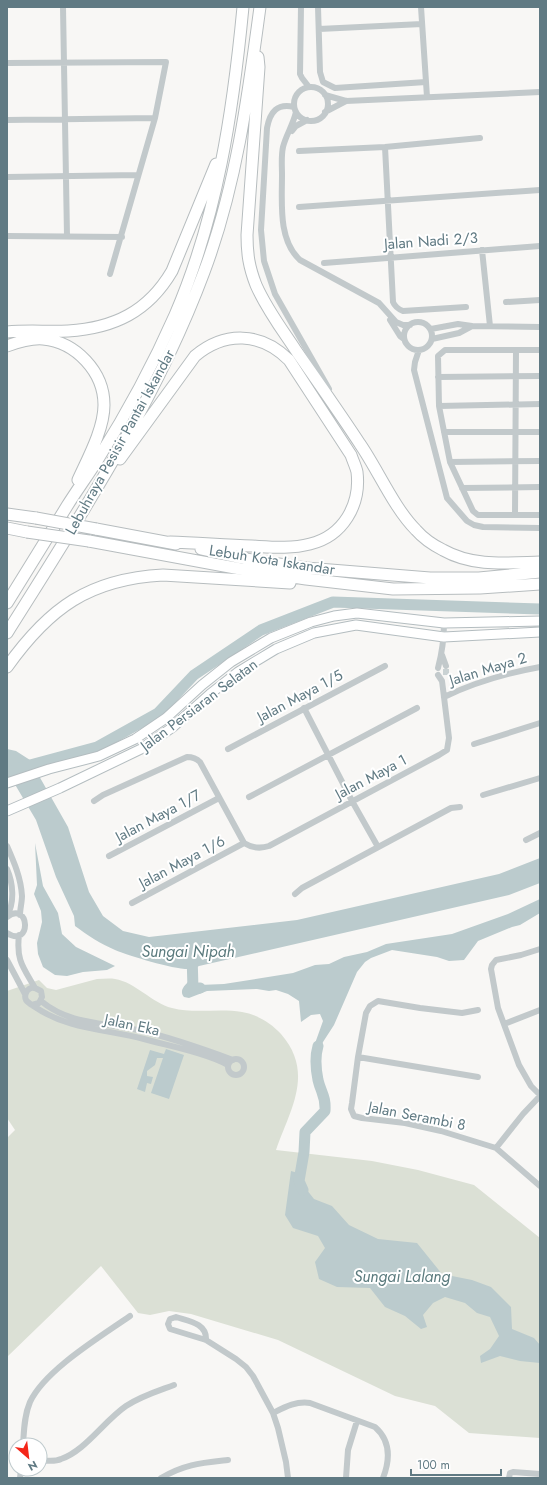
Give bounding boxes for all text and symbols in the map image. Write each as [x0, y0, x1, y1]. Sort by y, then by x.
street label: Jalan Nadi 2/3 [381, 227, 479, 255]
street label: Lebuhraya Pesisir Pantai Iskandar [60, 345, 181, 539]
street label: Lebuh Kota Iskandar [207, 539, 337, 581]
street label: Jalan Maya 2 [445, 647, 529, 692]
street label: Jalan Persiaran Selatan [134, 654, 262, 758]
street label: Jalan Maya 1/5 [251, 664, 347, 729]
street label: Jalan Maya 1 [330, 749, 411, 806]
street label: Jalan Maya 1/7 [110, 784, 205, 849]
street label: Jalan Maya 1/6 [133, 830, 229, 895]
water label: Sungai Nipah [141, 940, 235, 963]
street label: Jalan Eka [100, 1008, 162, 1042]
street label: Jalan Serambi 8 [364, 1095, 468, 1136]
water label: Sungai Lalang [354, 1265, 450, 1288]
north arrow [8, 1437, 48, 1477]
scale bar [411, 1451, 501, 1477]
text: 100 m [417, 1456, 450, 1474]
text: N [25, 1457, 40, 1475]

